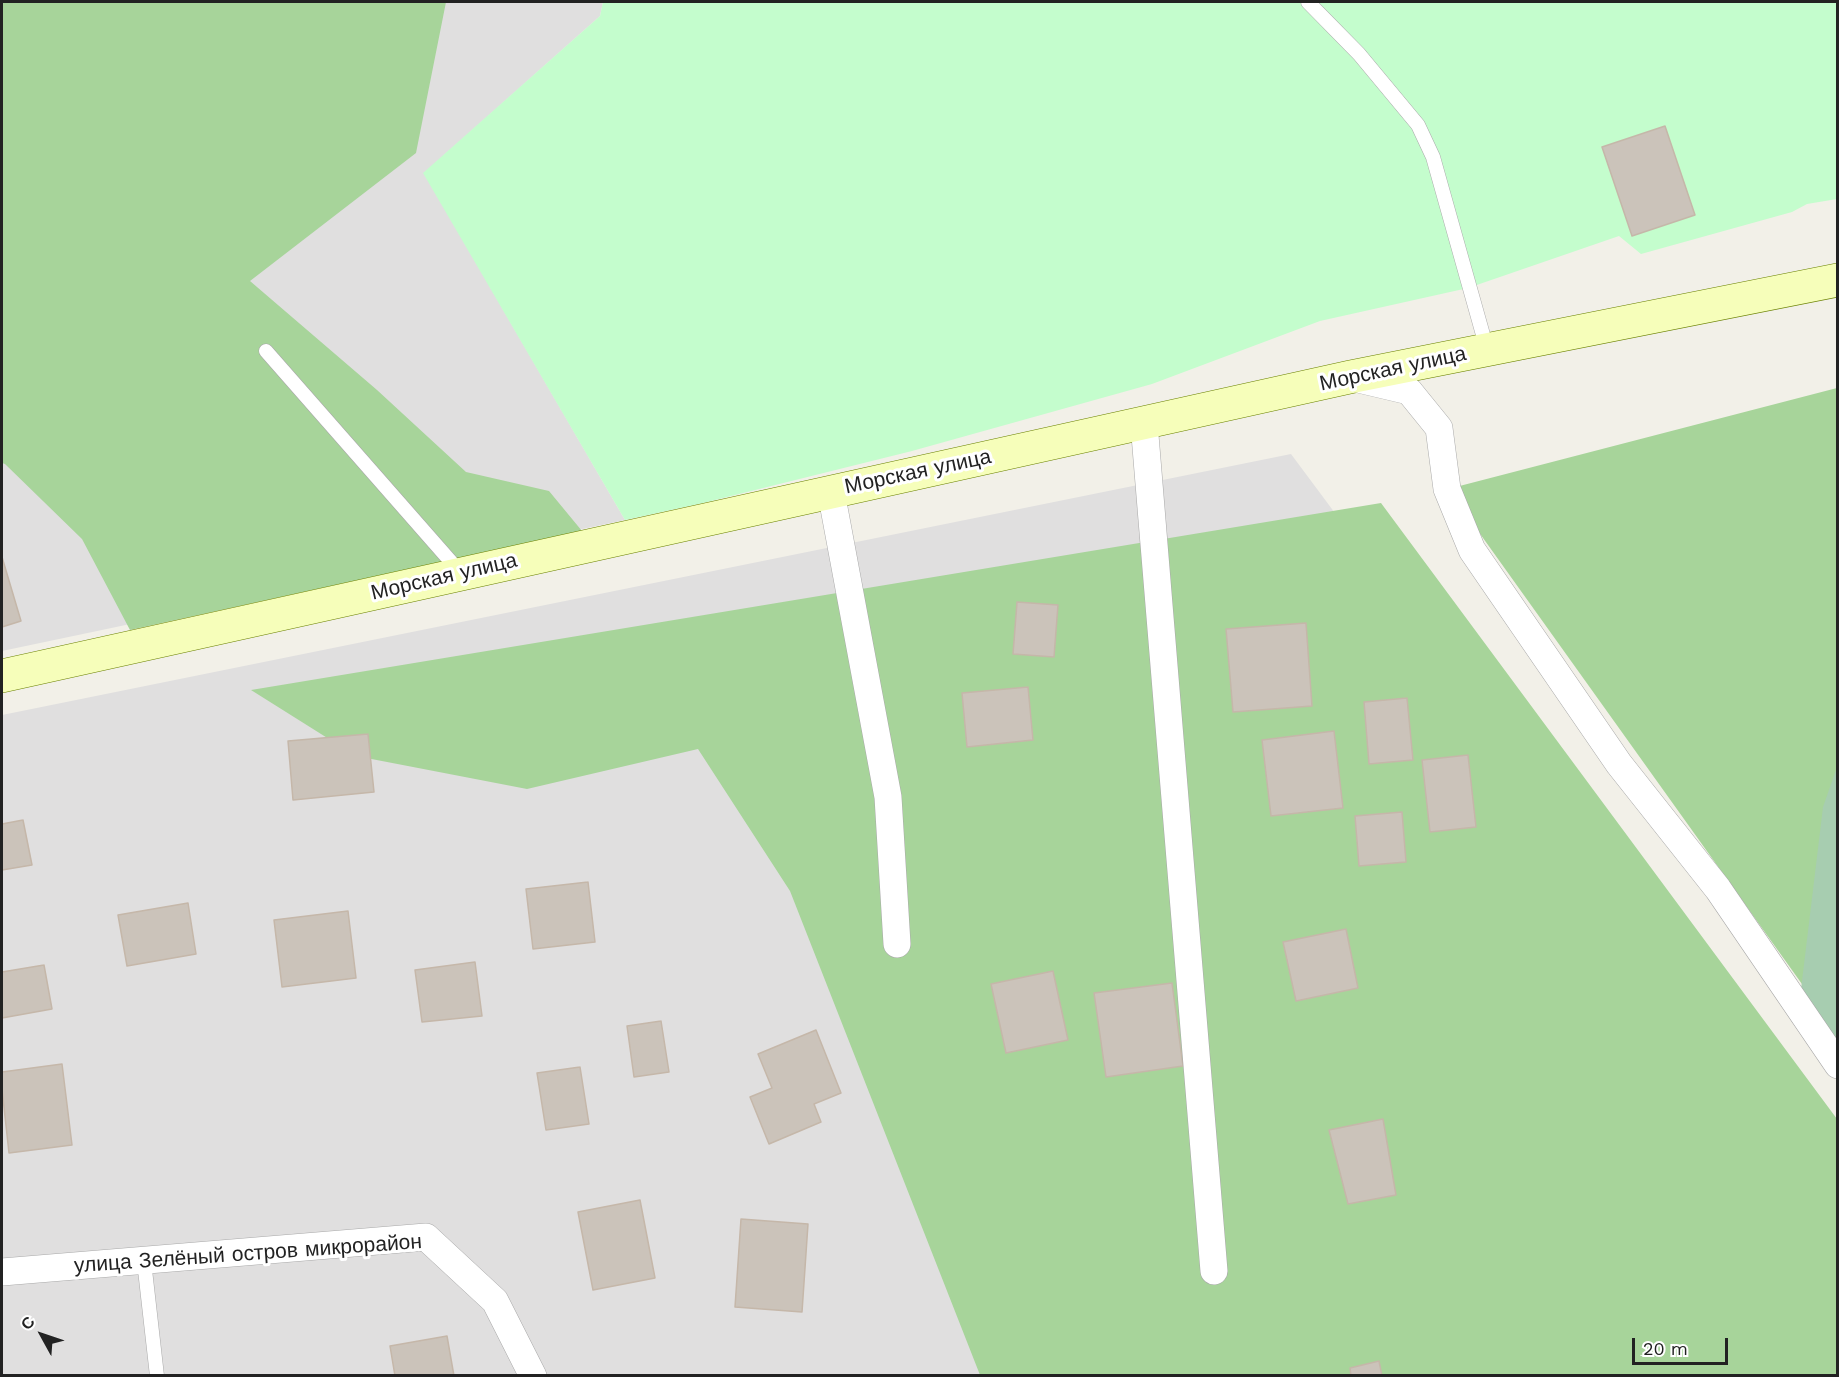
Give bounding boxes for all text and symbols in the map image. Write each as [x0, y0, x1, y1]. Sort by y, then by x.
street label: Морская улица [1317, 341, 1469, 397]
street label: Морская улица [842, 444, 994, 500]
street label: Морская улица [368, 548, 520, 606]
street label: улица Зелёный остров микрорайон [73, 1229, 423, 1279]
north arrow [12, 1305, 72, 1365]
text: С [17, 1313, 39, 1334]
scale bar [1635, 1326, 1731, 1364]
text: 20 m [1643, 1338, 1688, 1359]

